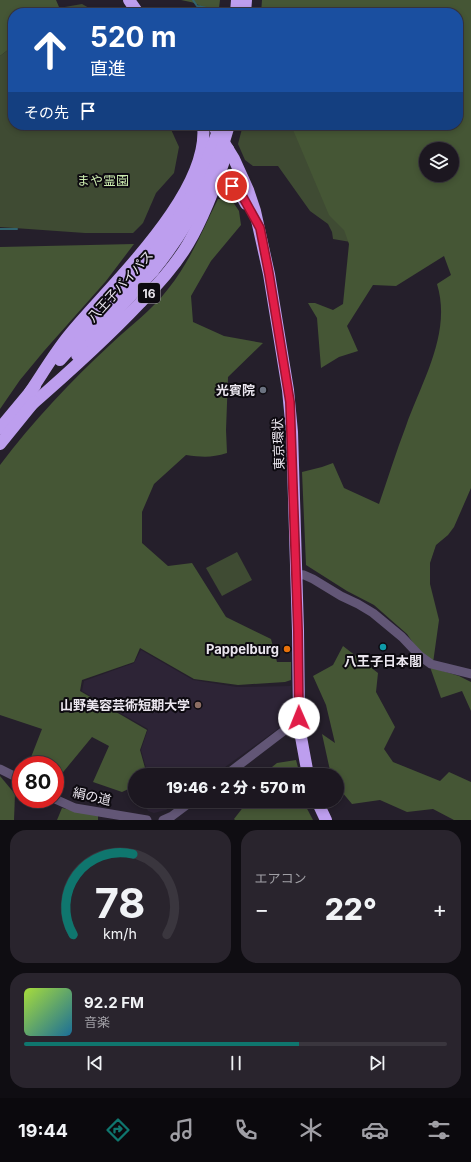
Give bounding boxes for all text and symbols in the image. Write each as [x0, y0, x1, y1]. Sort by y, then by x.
text: 520 m [90, 20, 177, 54]
icon: ahead [24, 24, 76, 76]
text: 直進 [90, 58, 126, 79]
icon: arrive [77, 100, 99, 122]
text: その先 [24, 103, 69, 122]
map controls [419, 142, 459, 182]
button: layers [419, 142, 459, 182]
pin [215, 169, 249, 203]
park label: まや霊園 [77, 172, 129, 188]
icon: arrive [221, 175, 243, 197]
street label: 八王子バイパス [84, 247, 156, 325]
road number: 16 [138, 283, 160, 303]
place label: 光賓院 [216, 382, 255, 398]
marker: 光賓院 [258, 385, 268, 395]
street label: 東京環状 [269, 418, 287, 470]
place label: Pappelburg [206, 641, 279, 657]
marker: 八王子日本閣 [378, 642, 388, 652]
marker: Pappelburg [282, 644, 292, 654]
place label: 八王子日本閣 [344, 653, 422, 669]
place label: 山野美容芸術短期大学 [60, 697, 190, 713]
position arrow [278, 697, 320, 739]
marker: 山野美容芸術短期大学 [193, 700, 203, 710]
speed limit sign: 80 [12, 756, 64, 808]
text: 19:46 · 2 分 · 570 m [166, 778, 306, 797]
street label: 絹の道 [71, 784, 113, 808]
text: エアコン [255, 870, 307, 886]
text: 78 [95, 877, 146, 927]
text: 22° [325, 891, 377, 927]
text: − [255, 896, 269, 922]
text: + [432, 896, 447, 922]
text: km/h [103, 924, 137, 941]
text: 92.2 FM [84, 993, 144, 1012]
text: 音楽 [84, 1014, 110, 1030]
icon: previous [84, 1052, 106, 1074]
icon: pause [225, 1052, 247, 1074]
icon: next [366, 1052, 388, 1074]
icon: directions [104, 1116, 132, 1144]
icon: music [168, 1116, 196, 1144]
icon: phone [232, 1116, 260, 1144]
icon: climate [297, 1116, 325, 1144]
icon: car [361, 1116, 389, 1144]
icon: filters [425, 1116, 453, 1144]
text: 19:44 [18, 1120, 68, 1141]

